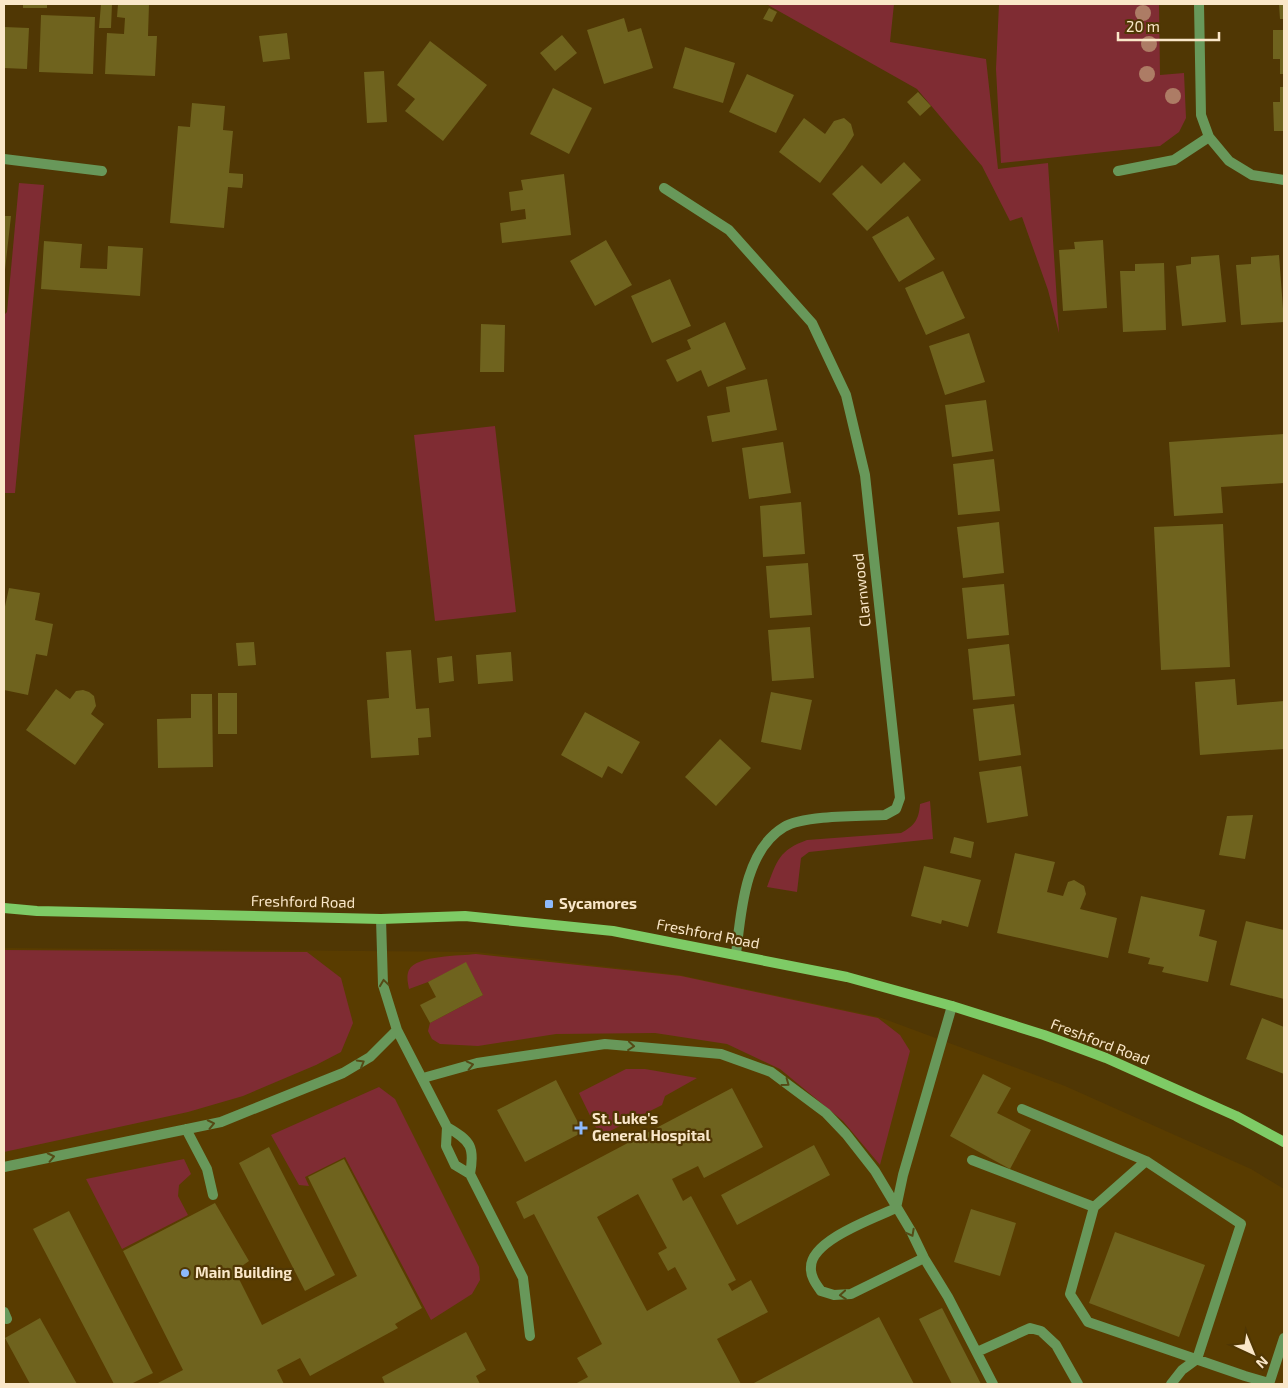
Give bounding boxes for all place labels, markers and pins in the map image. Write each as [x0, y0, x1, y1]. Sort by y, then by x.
place label: Sycamores [559, 894, 637, 913]
marker: Sycamores [543, 898, 555, 910]
place label: St. Luke's General Hospital [592, 1109, 710, 1144]
marker: St. Luke's General Hospital [574, 1121, 588, 1135]
place label: Main Building [195, 1263, 292, 1281]
marker: Main Building [179, 1267, 191, 1279]

